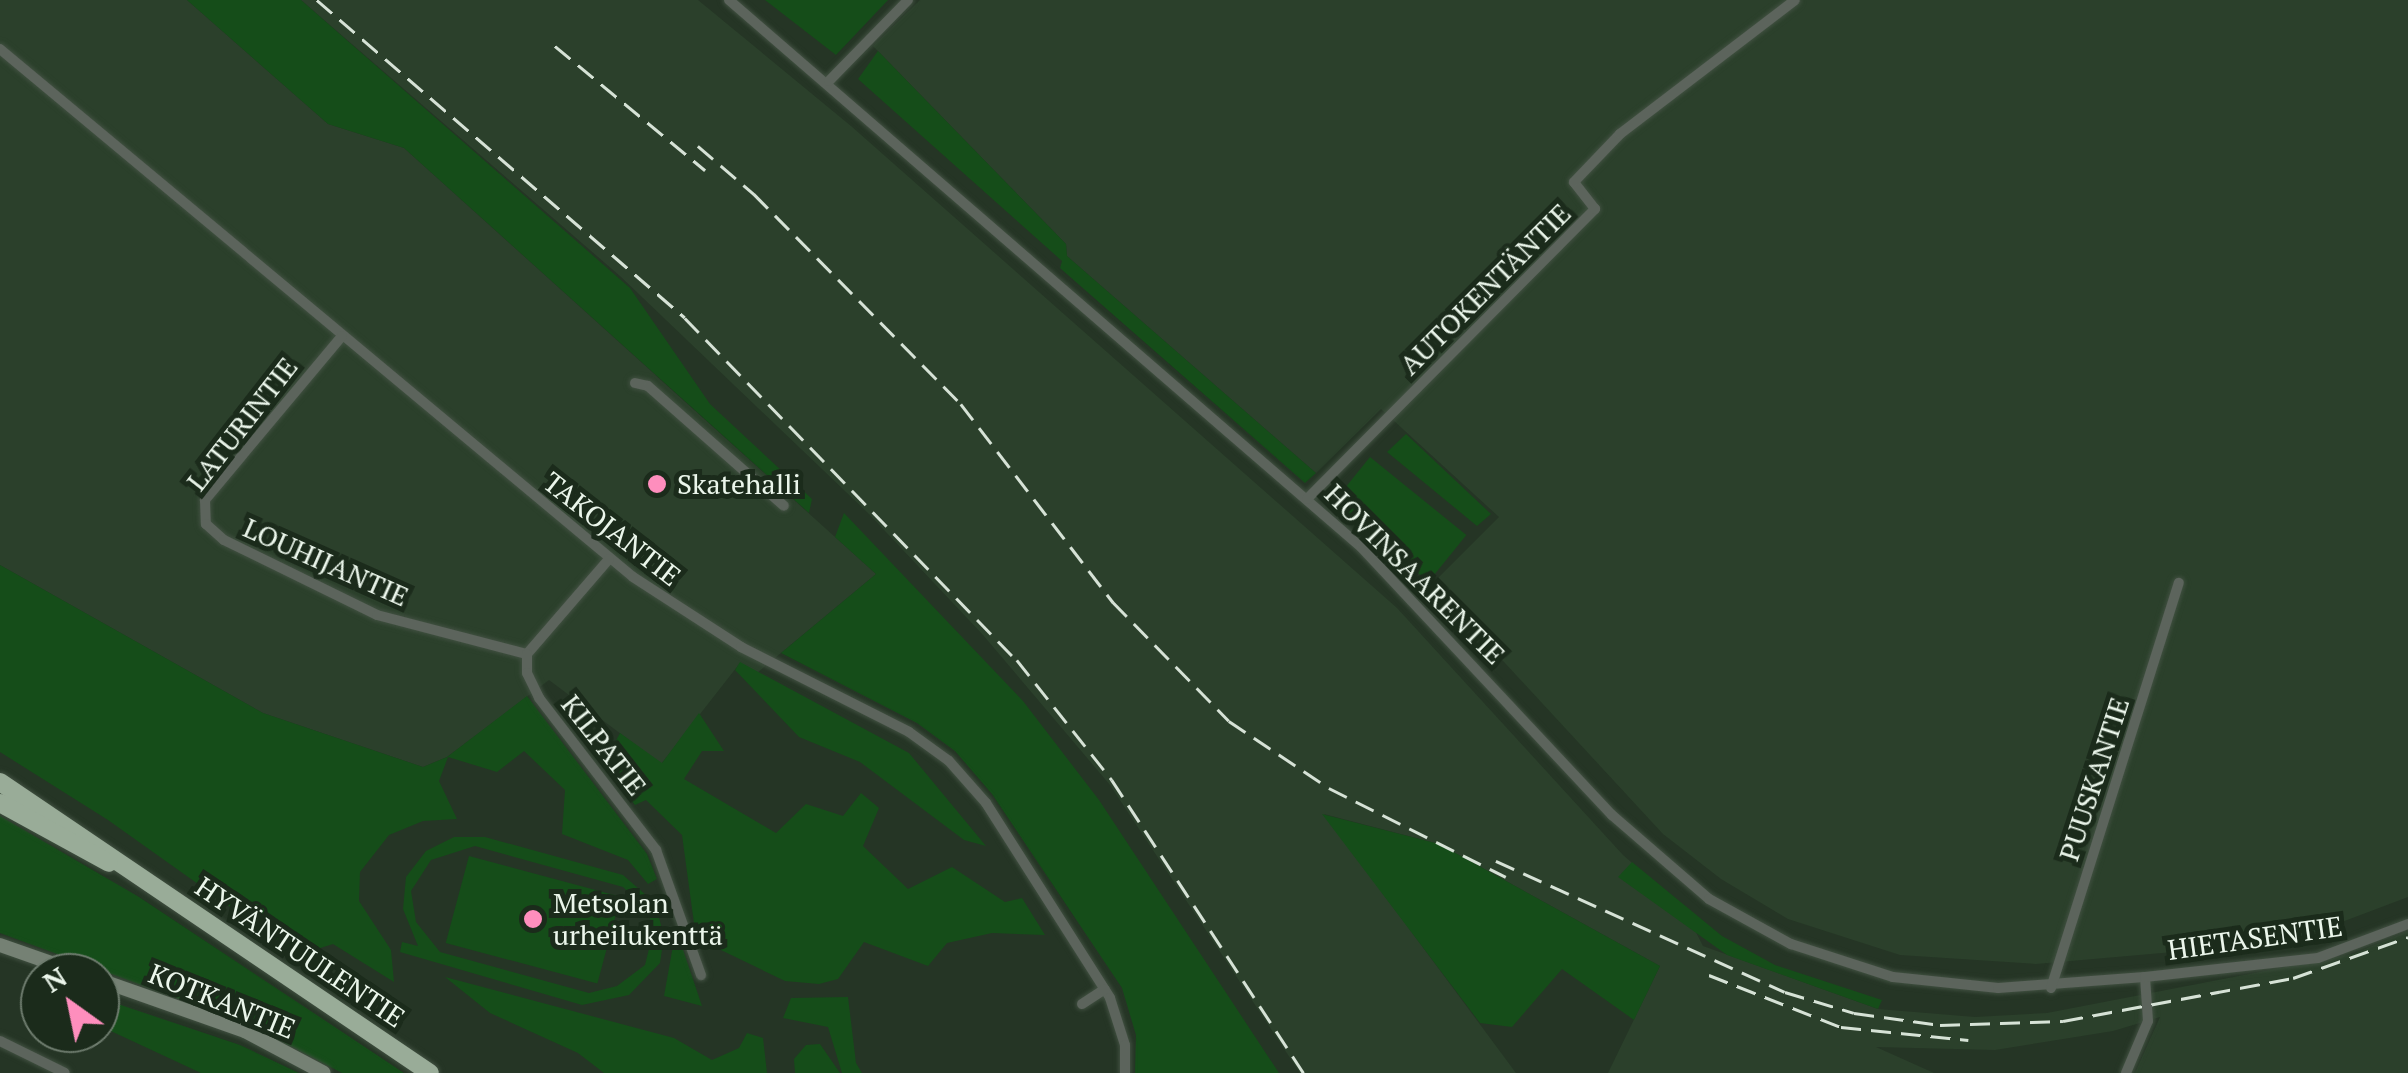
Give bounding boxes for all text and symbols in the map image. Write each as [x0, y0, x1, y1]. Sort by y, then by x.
street label: AUTOKENTÄNTIE [1392, 196, 1578, 382]
street label: LATURINTIE [179, 351, 305, 497]
street label: TAKOJANTIE [537, 465, 687, 593]
place label: Skatehalli [677, 467, 801, 501]
marker: Skatehalli [646, 473, 668, 495]
street label: HOVINSAARENTIE [1318, 477, 1512, 671]
street label: LOUHIJANTIE [238, 511, 414, 613]
street label: KILPATIE [554, 688, 654, 802]
street label: PUUSKANTIE [2052, 693, 2136, 865]
street label: HYVÄNTUULENTIE [189, 870, 411, 1034]
place label: Metsolan urheilukenttä [553, 886, 723, 952]
marker: Metsolan urheilukenttä [522, 908, 544, 930]
street label: HIETASENTIE [2166, 909, 2344, 967]
north arrow [20, 953, 120, 1053]
street label: KOTKANTIE [144, 956, 300, 1046]
text: N [35, 958, 73, 1000]

